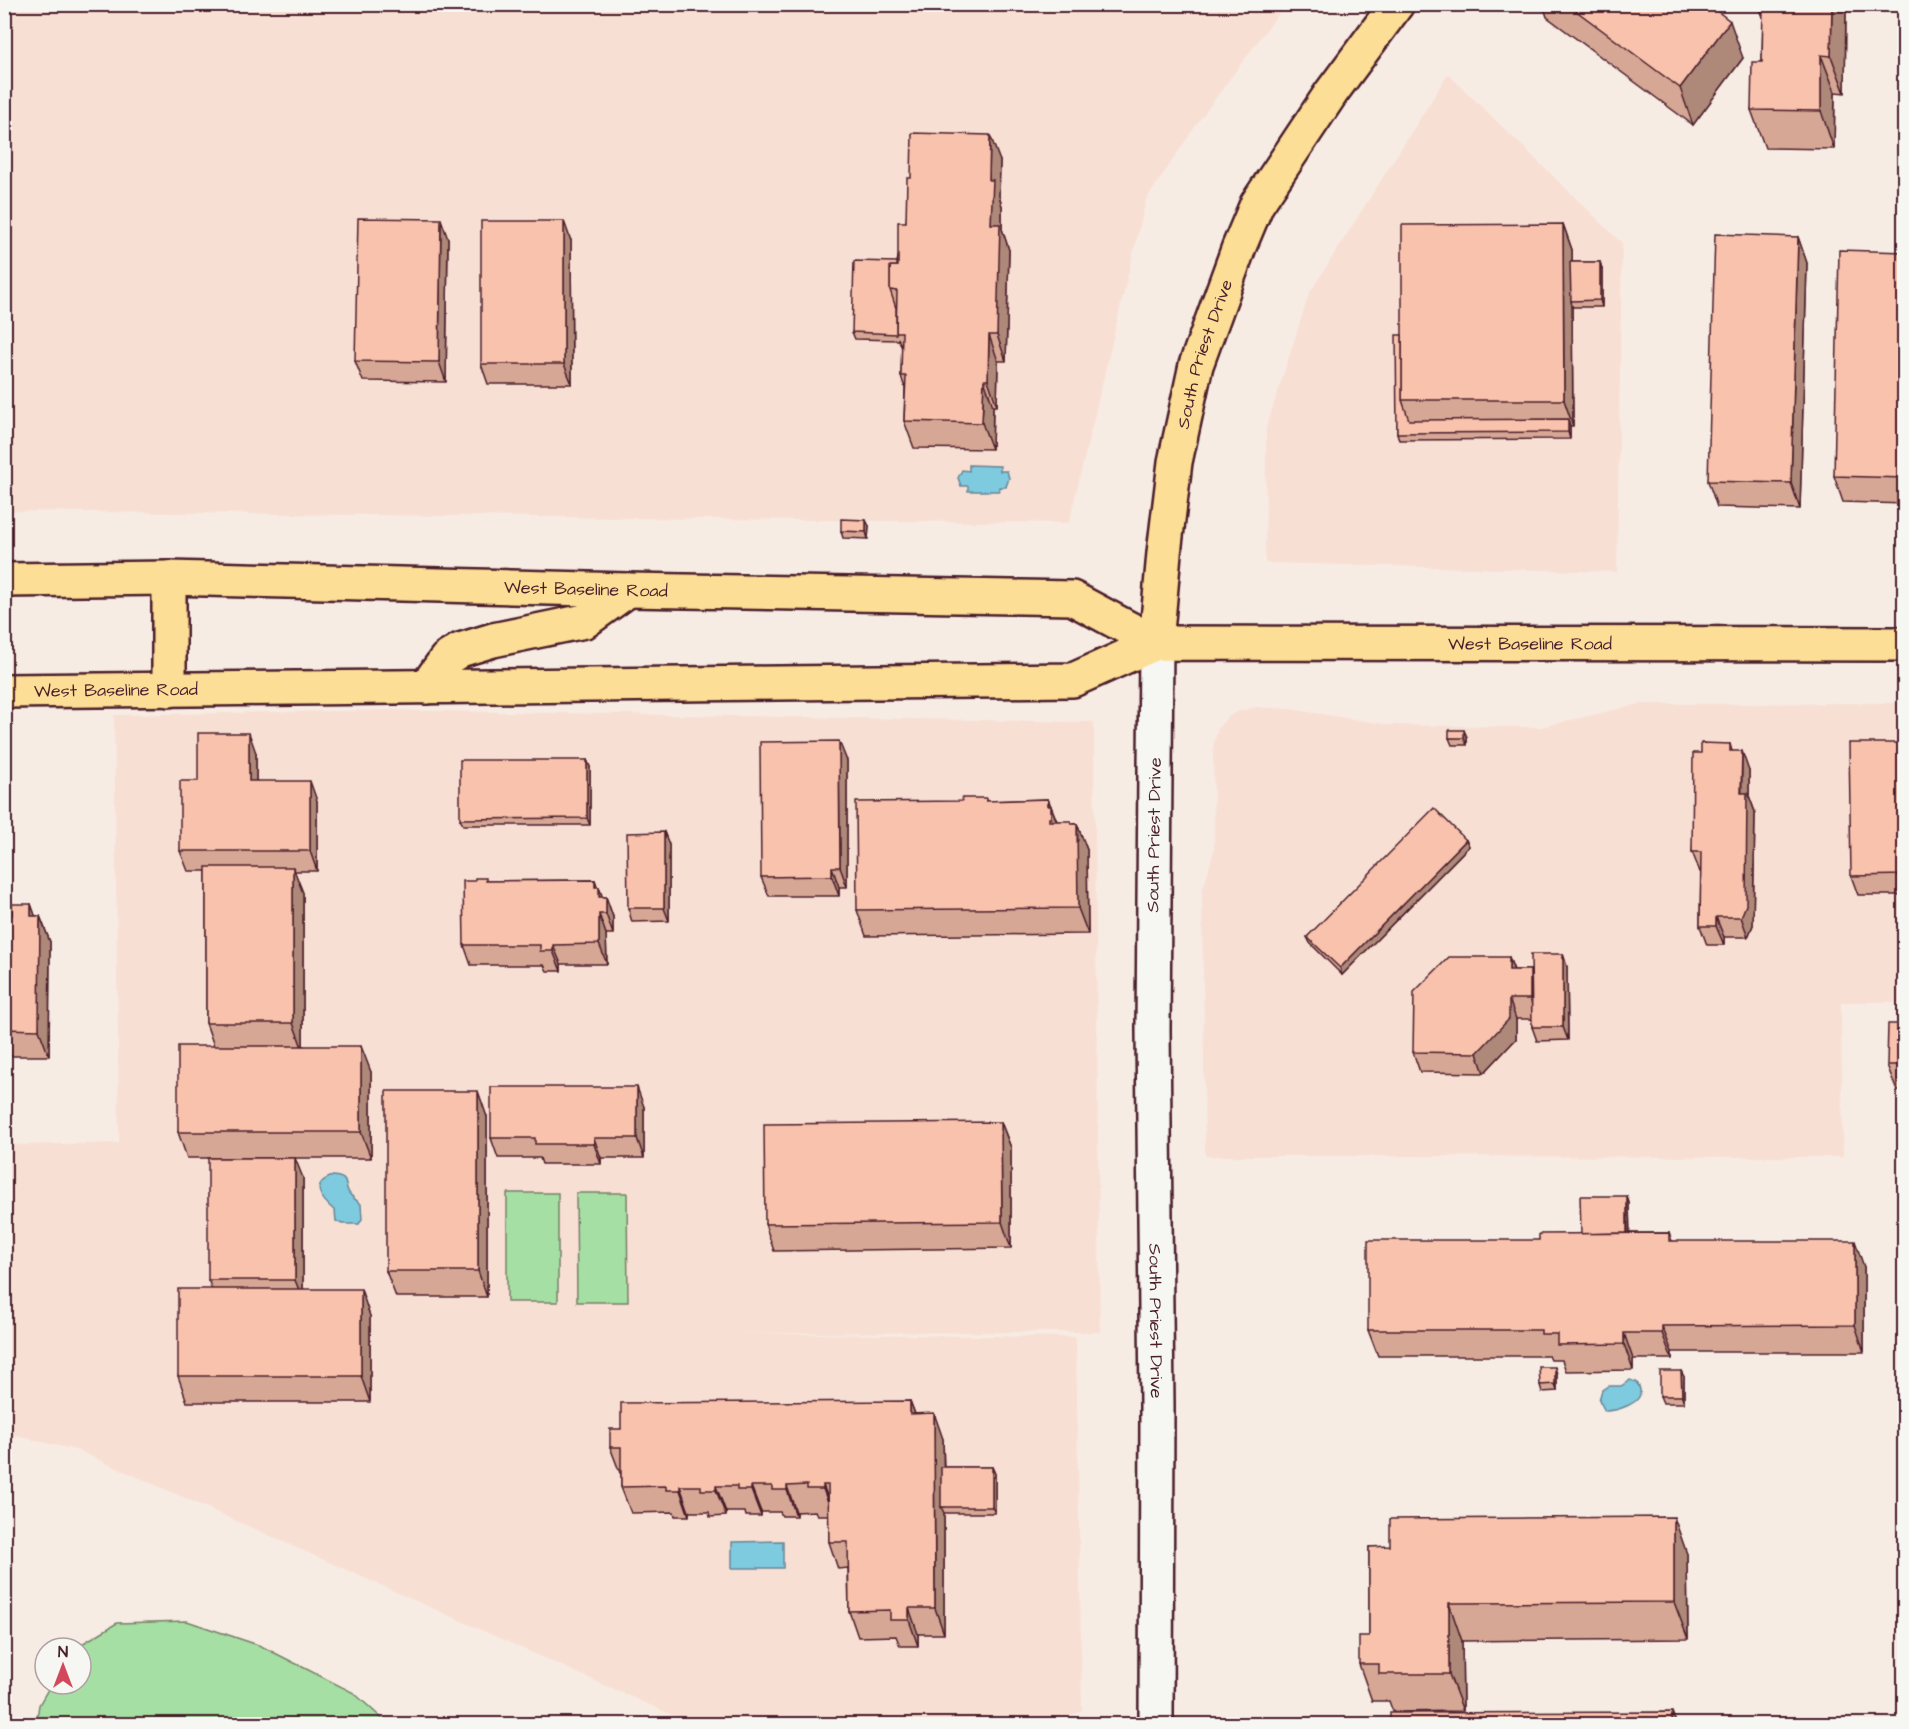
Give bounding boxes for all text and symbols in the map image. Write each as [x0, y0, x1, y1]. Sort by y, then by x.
street label: South Priest Drive [1170, 276, 1239, 431]
street label: West Baseline Road [504, 574, 668, 603]
street label: West Baseline Road [1448, 631, 1612, 656]
street label: West Baseline Road [34, 677, 198, 703]
street label: South Priest Drive [1140, 757, 1168, 913]
street label: South Priest Drive [1143, 1243, 1169, 1399]
north arrow [33, 1636, 93, 1696]
text: N [58, 1641, 68, 1663]

